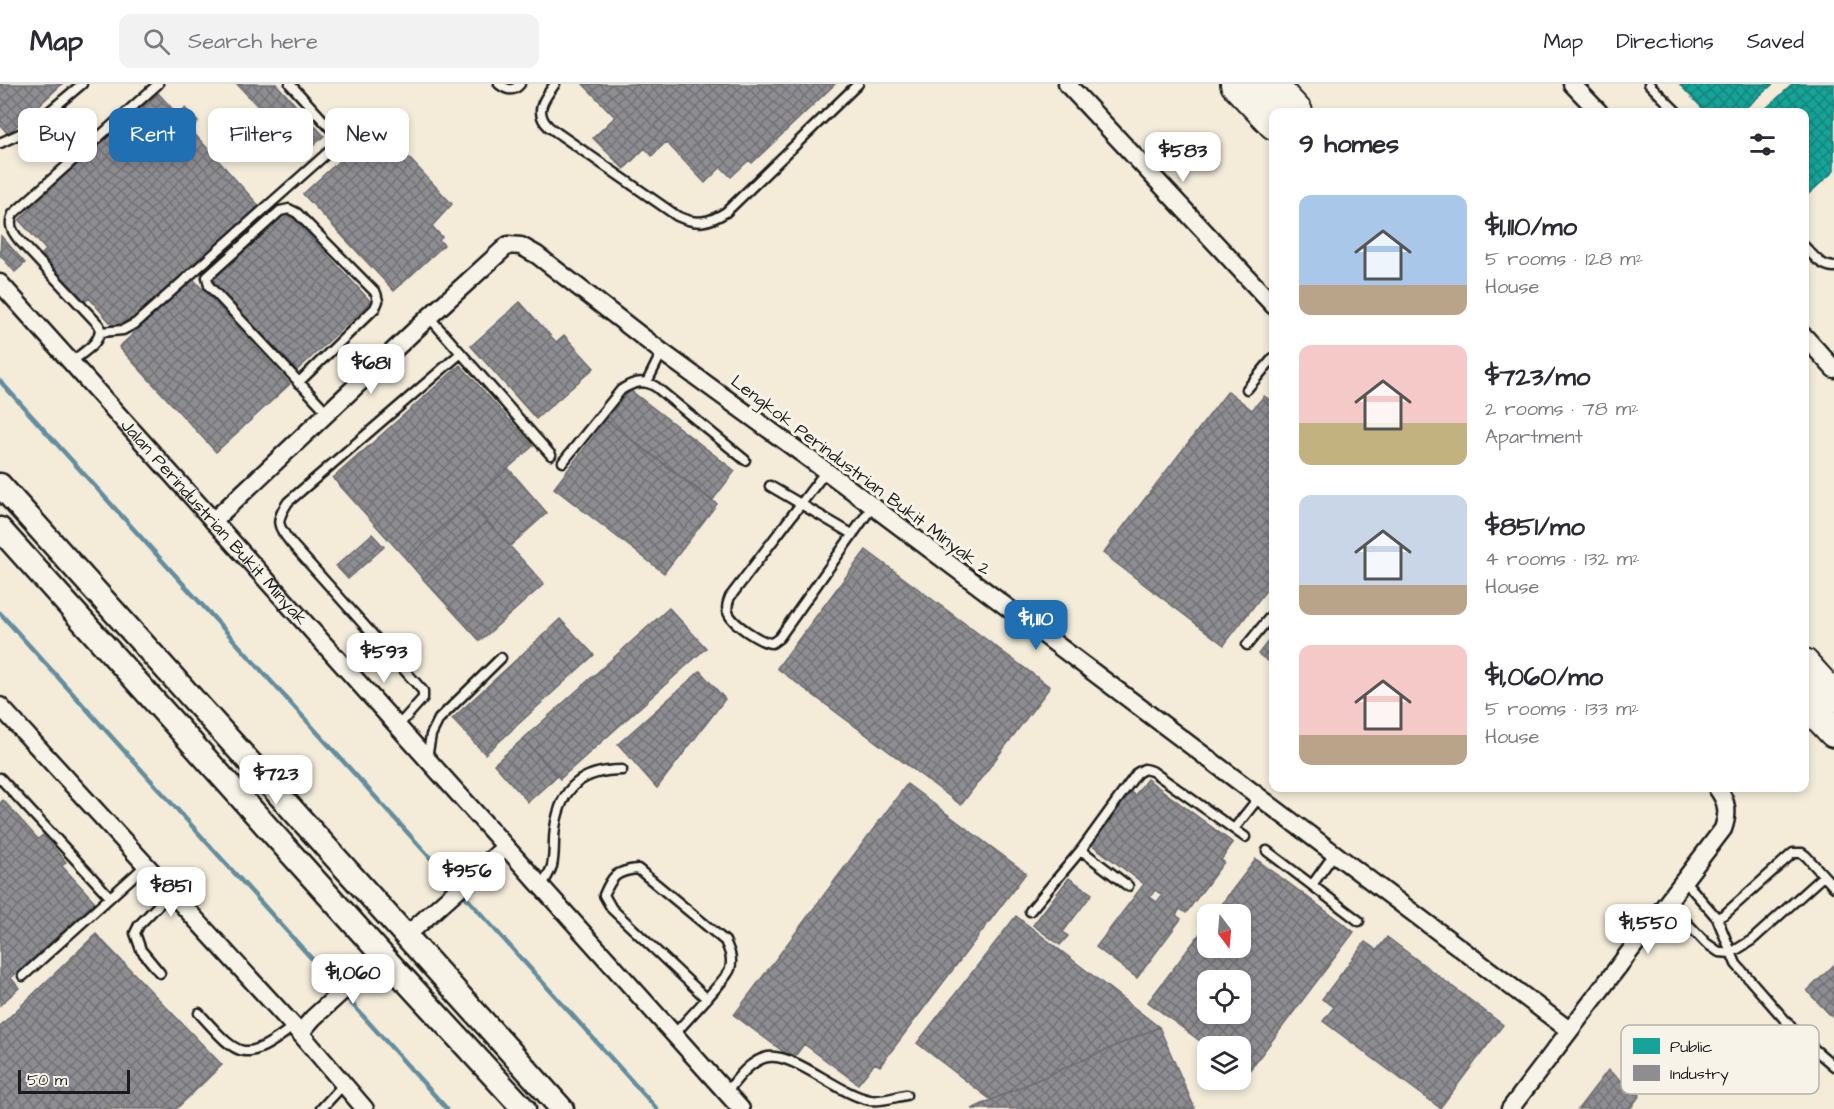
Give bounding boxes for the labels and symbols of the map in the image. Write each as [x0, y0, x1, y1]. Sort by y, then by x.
pin: $583 [1147, 132, 1219, 183]
pin: $681 [335, 344, 407, 395]
street label: Lengkok Perindustrian Bukit Minyak 2 [725, 369, 997, 583]
street label: Jalan Perindustrian Bukit Minyak [115, 414, 313, 631]
pin: $1,110 [987, 600, 1085, 651]
pin: $593 [348, 633, 420, 684]
pin: $723 [240, 755, 312, 806]
pin: $956 [431, 852, 503, 903]
pin: $851 [135, 867, 207, 918]
north arrow [1197, 904, 1251, 958]
pin: $1,550 [1599, 904, 1697, 955]
pin: $1,060 [304, 954, 402, 1005]
legend [1621, 1025, 1819, 1094]
text: Public [1670, 1036, 1712, 1058]
text: Industry [1670, 1063, 1729, 1086]
scale bar [18, 1067, 130, 1094]

